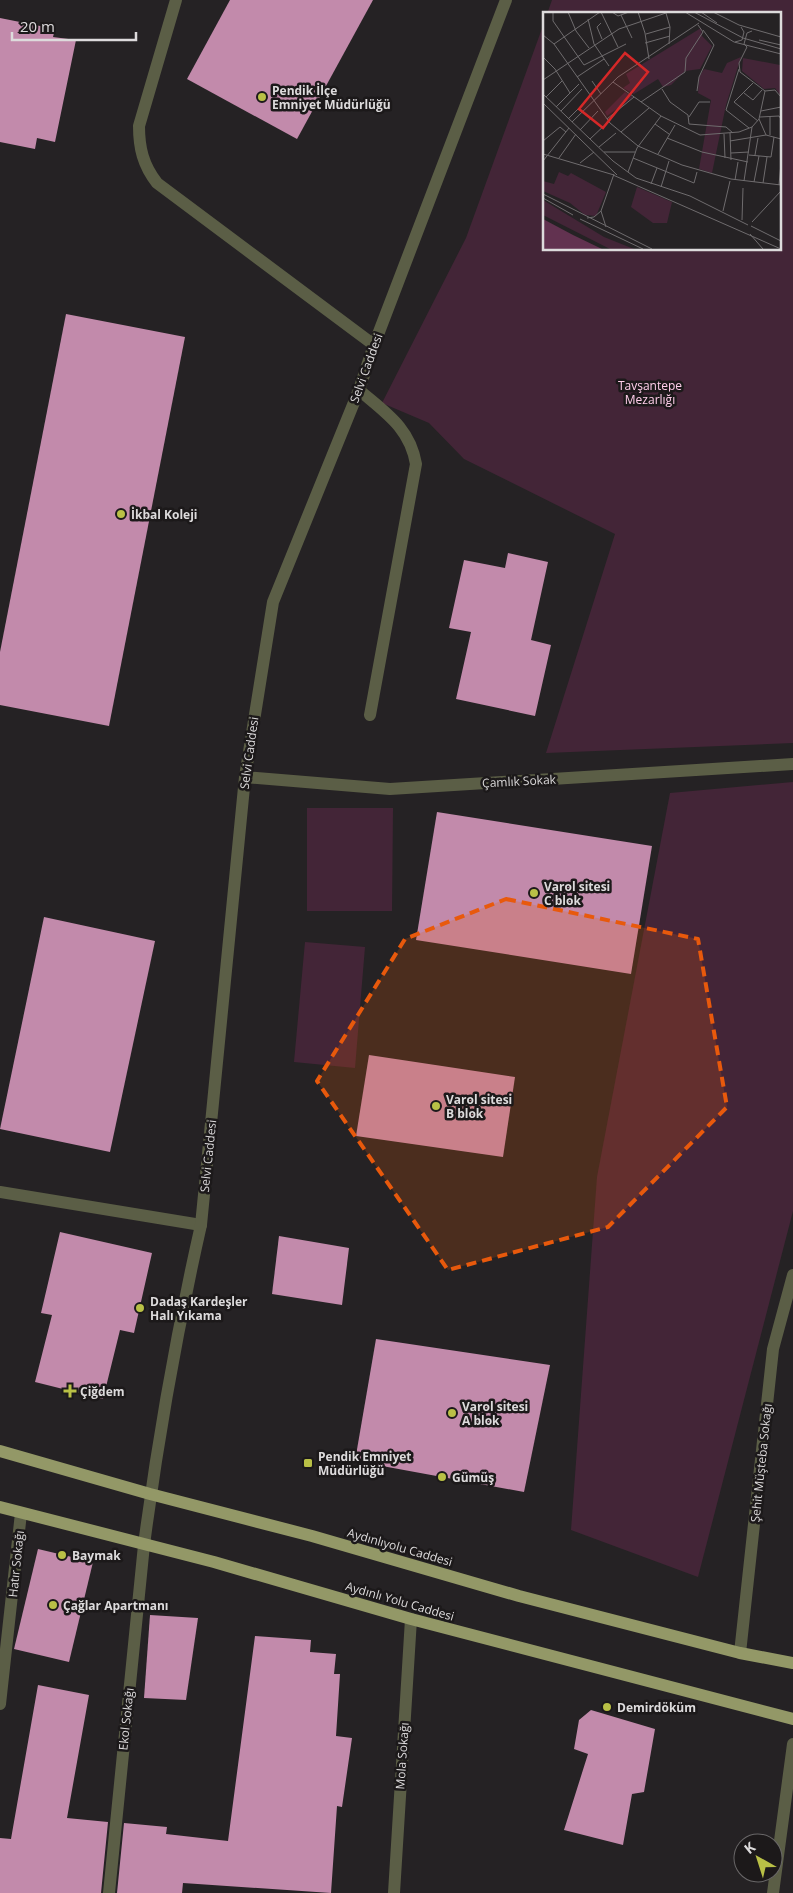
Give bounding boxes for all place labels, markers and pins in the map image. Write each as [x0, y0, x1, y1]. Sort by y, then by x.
place label: Pendik İlçe Emniyet Müdürlüğü [272, 82, 391, 113]
marker: Pendik İlçe Emniyet Müdürlüğü [256, 91, 268, 103]
place label: İkbal Koleji [131, 506, 198, 523]
marker: İkbal Koleji [115, 508, 127, 520]
place label: Varol sitesi C blok [544, 878, 610, 909]
marker: Varol sitesi C blok [528, 887, 540, 899]
place label: Varol sitesi B blok [446, 1091, 512, 1122]
marker: Varol sitesi B blok [430, 1100, 442, 1112]
place label: Dadaş Kardeşler Halı Yıkama [150, 1293, 248, 1324]
marker: Dadaş Kardeşler Halı Yıkama [134, 1302, 146, 1314]
place label: Çiğdem [80, 1383, 125, 1400]
marker: Çiğdem [64, 1385, 76, 1397]
place label: Varol sitesi A blok [462, 1398, 528, 1429]
marker: Varol sitesi A blok [446, 1407, 458, 1419]
place label: Pendik Emniyet Müdürlüğü [318, 1448, 412, 1479]
marker: Pendik Emniyet Müdürlüğü [302, 1457, 314, 1469]
place label: Gümüş [452, 1469, 494, 1486]
marker: Gümüş [436, 1471, 448, 1483]
place label: Baymak [72, 1547, 121, 1564]
marker: Baymak [56, 1549, 68, 1561]
place label: Çağlar Apartmanı [63, 1597, 169, 1614]
marker: Çağlar Apartmanı [47, 1599, 59, 1611]
place label: Demirdöküm [617, 1699, 696, 1716]
marker: Demirdöküm [601, 1701, 613, 1713]

